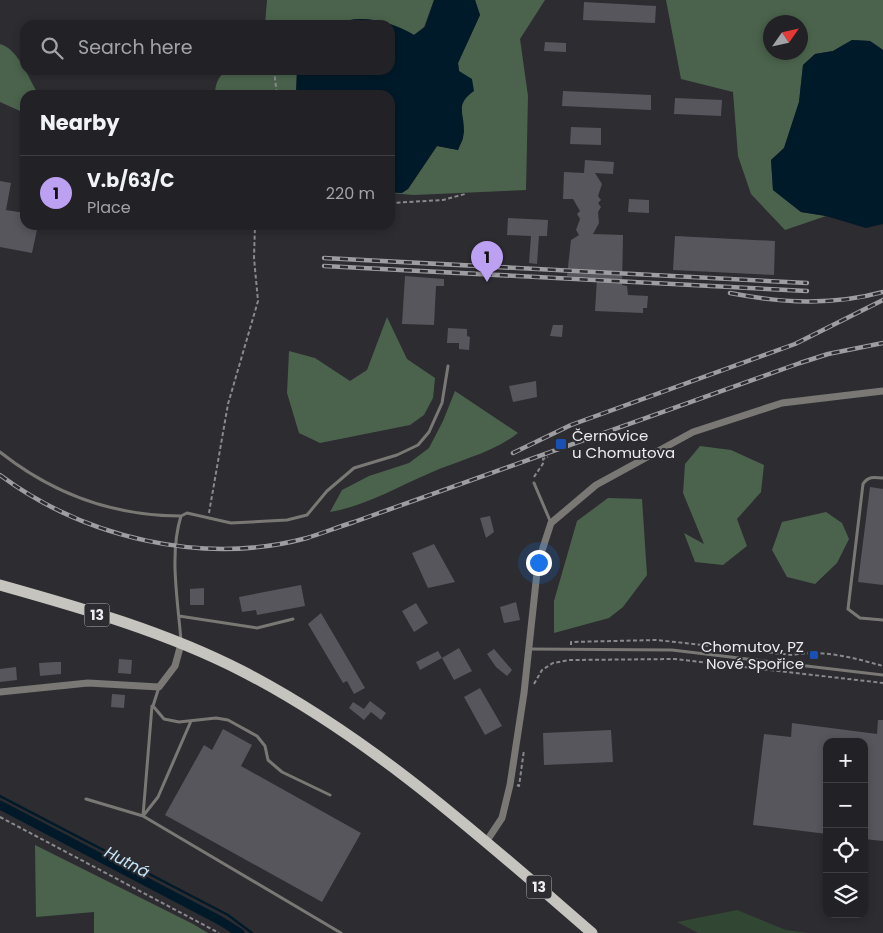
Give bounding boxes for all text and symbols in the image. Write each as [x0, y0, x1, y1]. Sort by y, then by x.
north arrow [763, 15, 808, 60]
search box [20, 20, 395, 75]
icon: search [38, 34, 66, 62]
text: Search here [78, 34, 192, 61]
text: Nearby [40, 108, 120, 137]
text: V.b/63/C [87, 167, 174, 194]
text: 1 [53, 182, 59, 205]
text: 220 m [326, 182, 375, 205]
text: Place [87, 196, 131, 219]
pin: 1 [471, 241, 503, 282]
place label: Černovice u Chomutova [572, 425, 675, 463]
marker: Černovice u Chomutova [554, 437, 568, 451]
your location [526, 550, 552, 576]
road number: 13 [84, 604, 110, 626]
place label: Chomutov, PZ Nové Spořice [701, 636, 804, 674]
marker: Chomutov, PZ Nové Spořice [808, 649, 820, 661]
map controls [823, 738, 868, 918]
button: + [823, 738, 868, 783]
button: − [823, 783, 868, 828]
button: locate [823, 828, 868, 873]
water label: Hutná [100, 841, 154, 884]
button: layers [823, 873, 868, 918]
road number: 13 [526, 876, 552, 899]

